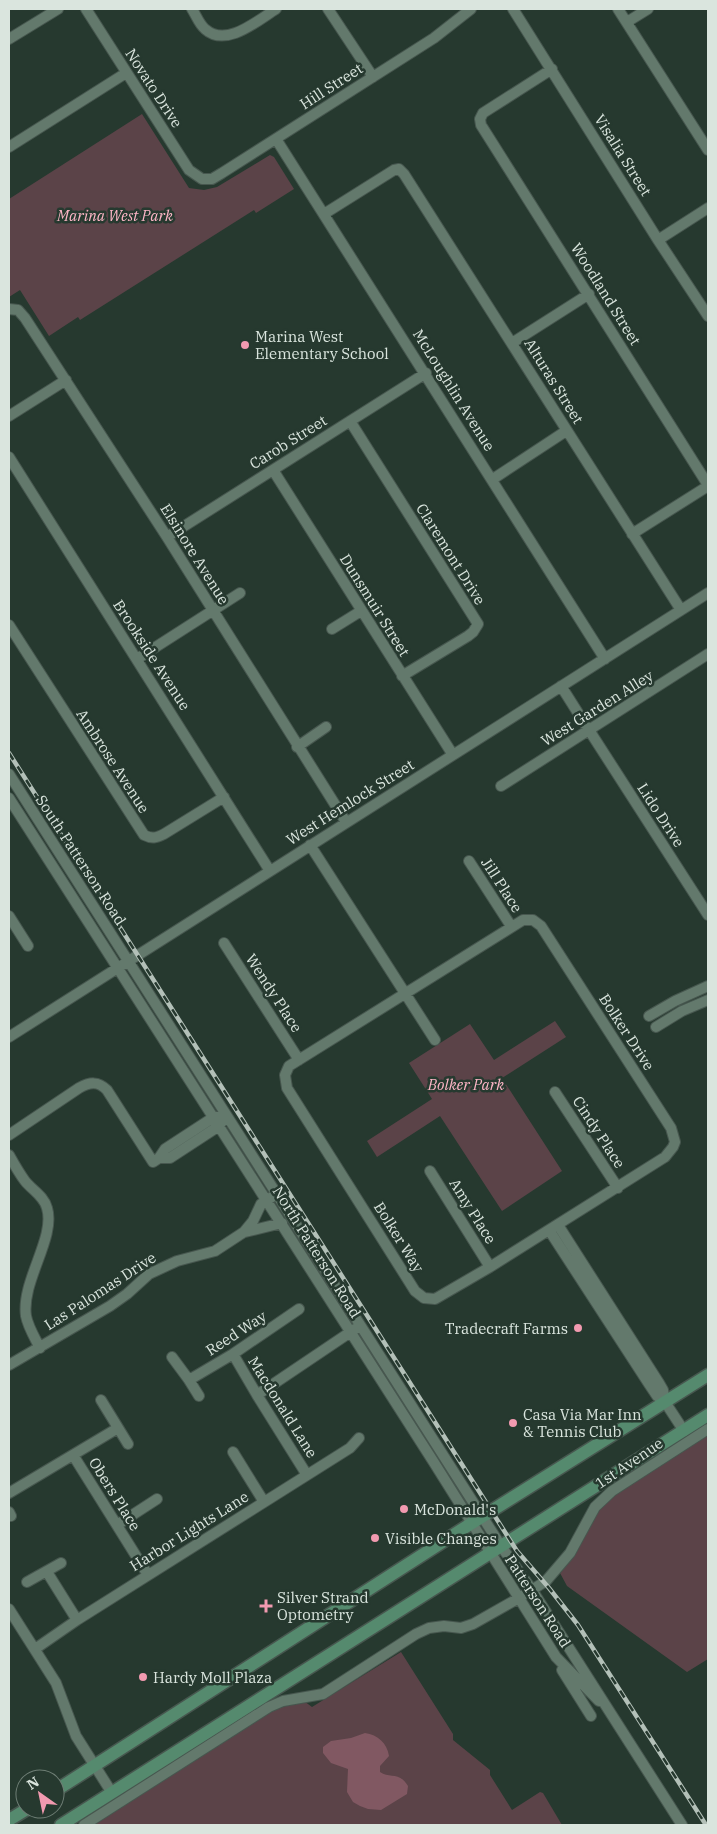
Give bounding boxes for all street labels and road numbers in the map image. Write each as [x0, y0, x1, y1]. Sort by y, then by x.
street label: Novato Drive [121, 45, 187, 131]
street label: Hill Street [296, 59, 366, 113]
street label: Visalia Street [590, 111, 656, 199]
street label: Woodland Street [567, 239, 645, 349]
street label: McLoughlin Avenue [409, 326, 499, 454]
street label: Alturas Street [520, 335, 588, 427]
street label: Carob Street [246, 411, 330, 473]
street label: Elsinore Avenue [156, 500, 234, 608]
street label: Claremont Drive [412, 500, 490, 608]
street label: Dunsmuir Street [336, 550, 414, 660]
street label: Brookside Avenue [109, 596, 195, 714]
street label: West Garden Alley [537, 666, 657, 750]
street label: Ambrose Avenue [72, 705, 154, 817]
street label: West Hemlock Street [283, 755, 417, 849]
street label: Lido Drive [633, 779, 689, 851]
street label: South Patterson Road [32, 791, 130, 929]
street label: Jill Place [477, 854, 527, 916]
street label: Wendy Place [242, 950, 306, 1036]
street label: Bolker Drive [595, 990, 659, 1074]
street label: Cindy Place [569, 1092, 629, 1172]
street label: Amy Place [445, 1175, 501, 1247]
street label: North Patterson Road [269, 1183, 365, 1321]
street label: Bolker Way [370, 1198, 428, 1276]
street label: Las Palomas Drive [41, 1248, 159, 1334]
street label: Reed Way [202, 1306, 270, 1360]
street label: Macdonald Lane [244, 1353, 322, 1461]
street label: 1st Avenue [591, 1433, 667, 1493]
street label: Obers Place [85, 1454, 145, 1534]
street label: Harbor Lights Lane [126, 1487, 252, 1575]
street label: Patterson Road [501, 1551, 575, 1651]

